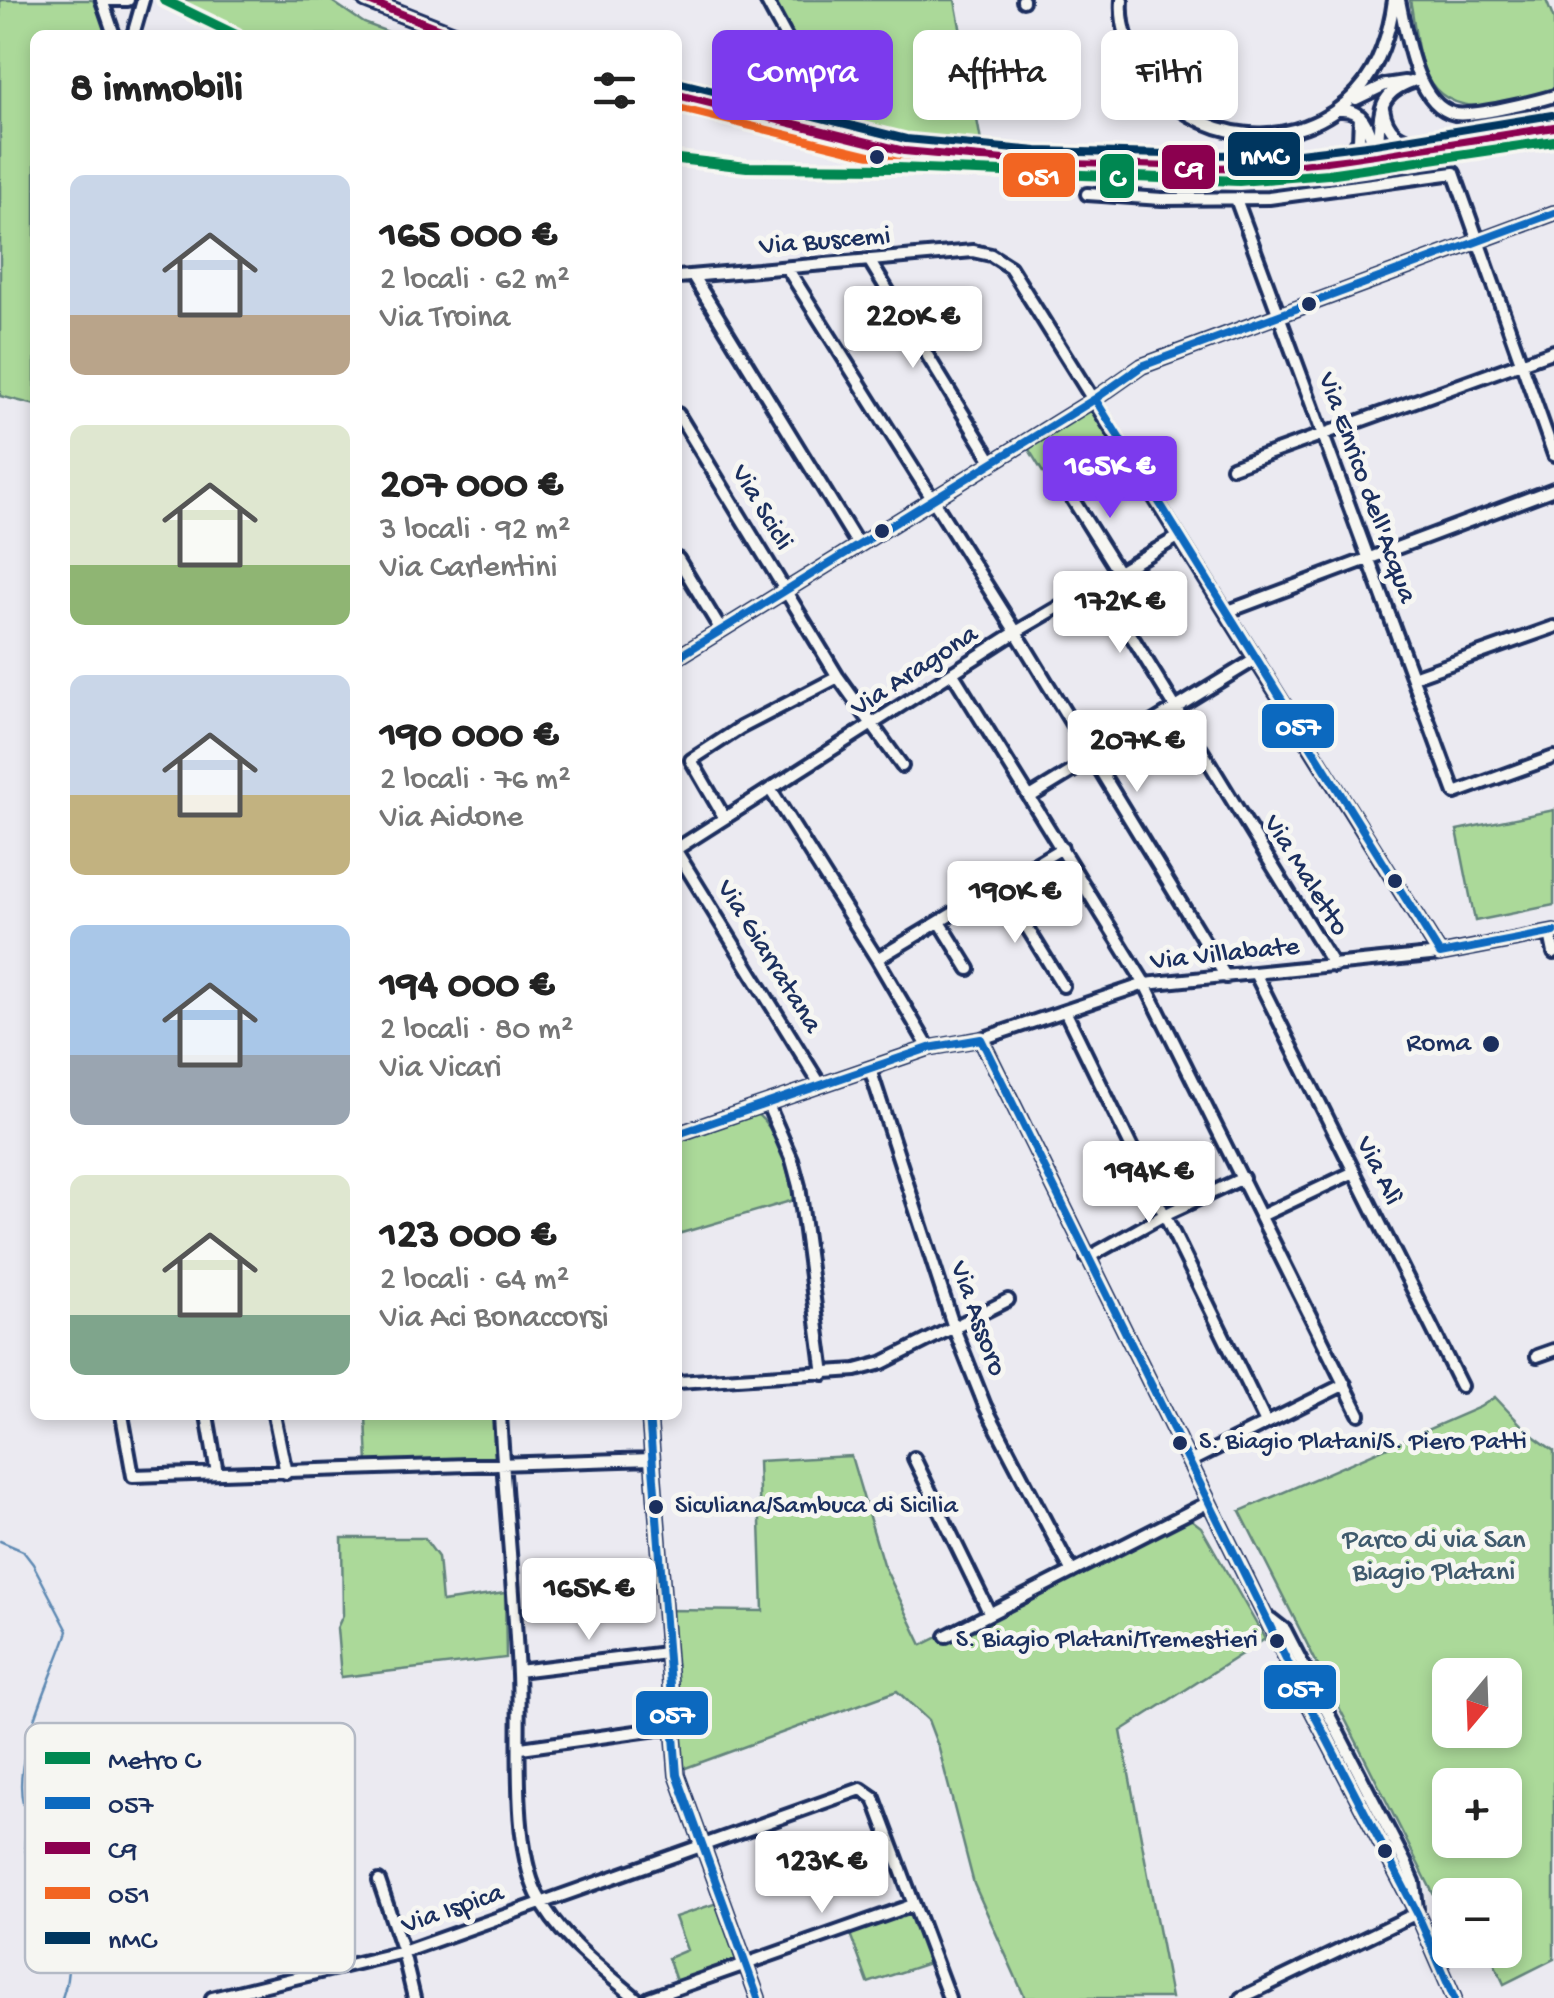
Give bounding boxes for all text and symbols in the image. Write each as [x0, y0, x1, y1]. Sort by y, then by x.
chip: Compra [712, 30, 893, 120]
chip: Affitta [913, 30, 1081, 120]
chip: Filtri [1101, 30, 1238, 120]
icon: filters [587, 63, 642, 118]
text: 8 immobili [70, 66, 243, 115]
line badge: nMC [1226, 130, 1302, 178]
text: nMC [1240, 142, 1291, 175]
line badge: C9 [1160, 143, 1217, 191]
unlabelled marker [867, 147, 887, 167]
line badge: 051 [1001, 151, 1077, 199]
line badge: C [1098, 152, 1136, 200]
text: C9 [1174, 155, 1204, 188]
text: 051 [1018, 163, 1060, 196]
text: C [1109, 164, 1127, 197]
text: 165 000 € [380, 213, 557, 262]
icon: home [150, 215, 270, 335]
street label: Via Buscemi [757, 220, 892, 264]
text: 2 locali · 62 m² [380, 262, 570, 300]
pin: 220K € [832, 286, 994, 371]
unlabelled marker [1299, 294, 1319, 314]
text: 220K € [866, 299, 960, 337]
text: Via Troina [380, 300, 510, 338]
street label: Via Enrico dell'Acqua [1309, 367, 1424, 609]
pin: 165K € [1029, 436, 1191, 521]
text: 165K € [1065, 449, 1155, 487]
street label: Via Scicli [722, 458, 799, 557]
text: 207 000 € [380, 463, 563, 512]
icon: home [150, 465, 270, 585]
text: 3 locali · 92 m² [380, 512, 570, 550]
unlabelled marker [872, 521, 892, 541]
text: Via Carlentini [380, 550, 557, 588]
pin: 172K € [1039, 571, 1201, 656]
text: 172K € [1075, 584, 1165, 622]
street label: Via Aragona [844, 618, 986, 726]
line badge: 057 [1260, 702, 1336, 750]
pin: 207K € [1056, 710, 1218, 795]
text: 190 000 € [380, 713, 558, 762]
text: 057 [1275, 713, 1322, 746]
icon: home [150, 715, 270, 835]
text: 207K € [1090, 723, 1184, 761]
text: 2 locali · 76 m² [380, 762, 571, 800]
text: Via Aidone [380, 800, 523, 838]
street label: Via Maletto [1254, 808, 1355, 943]
pin: 190K € [934, 861, 1096, 946]
unlabelled marker [1385, 871, 1405, 891]
street label: Via Giarratana [707, 874, 829, 1041]
text: 190K € [969, 874, 1061, 912]
street label: Via Villabate [1148, 931, 1302, 979]
text: 194 000 € [380, 963, 554, 1012]
icon: home [150, 965, 270, 1085]
text: 2 locali · 80 m² [380, 1012, 573, 1050]
place label: Roma [1406, 1028, 1472, 1061]
marker: Roma [1480, 1033, 1502, 1055]
text: Via Vicari [380, 1050, 502, 1088]
street label: Via Alì [1346, 1130, 1409, 1211]
pin: 194K € [1068, 1141, 1230, 1226]
text: 194K € [1105, 1154, 1193, 1192]
text: 123 000 € [380, 1213, 556, 1262]
icon: home [150, 1215, 270, 1335]
street label: Via Assoro [941, 1256, 1013, 1381]
text: 2 locali · 64 m² [380, 1262, 569, 1300]
text: Via Aci Bonaccorsi [380, 1300, 609, 1338]
place label: S. Biagio Platani/S. Piero Patti [1199, 1428, 1527, 1459]
marker: S. Biagio Platani/S. Piero Patti [1170, 1433, 1190, 1453]
place label: Siculiana/Sambuca di Sicilia [675, 1492, 959, 1523]
marker: Siculiana/Sambuca di Sicilia [646, 1497, 666, 1517]
park label: Parco di via San Biagio Platani [1341, 1525, 1526, 1590]
pin: 165K € [508, 1558, 670, 1643]
text: 165K € [544, 1571, 634, 1609]
place label: S. Biagio Platani/Tremestieri [956, 1626, 1258, 1657]
marker: S. Biagio Platani/Tremestieri [1267, 1631, 1287, 1651]
north arrow [1432, 1658, 1522, 1748]
map controls [1432, 1658, 1522, 1968]
line badge: 057 [1262, 1663, 1338, 1711]
text: 057 [1277, 1675, 1324, 1708]
line badge: 057 [634, 1689, 710, 1737]
text: 057 [649, 1701, 696, 1734]
legend [25, 1723, 355, 1973]
text: Metro C [108, 1746, 201, 1779]
button: + [1432, 1768, 1522, 1858]
text: 057 [108, 1791, 155, 1824]
pin: 123K € [741, 1831, 903, 1916]
text: C9 [108, 1836, 137, 1869]
unlabelled marker [1375, 1841, 1395, 1861]
text: 123K € [777, 1844, 867, 1882]
street label: Via Ispica [397, 1877, 510, 1943]
button: − [1432, 1878, 1522, 1968]
text: 051 [108, 1881, 150, 1914]
text: nMC [108, 1926, 158, 1959]

